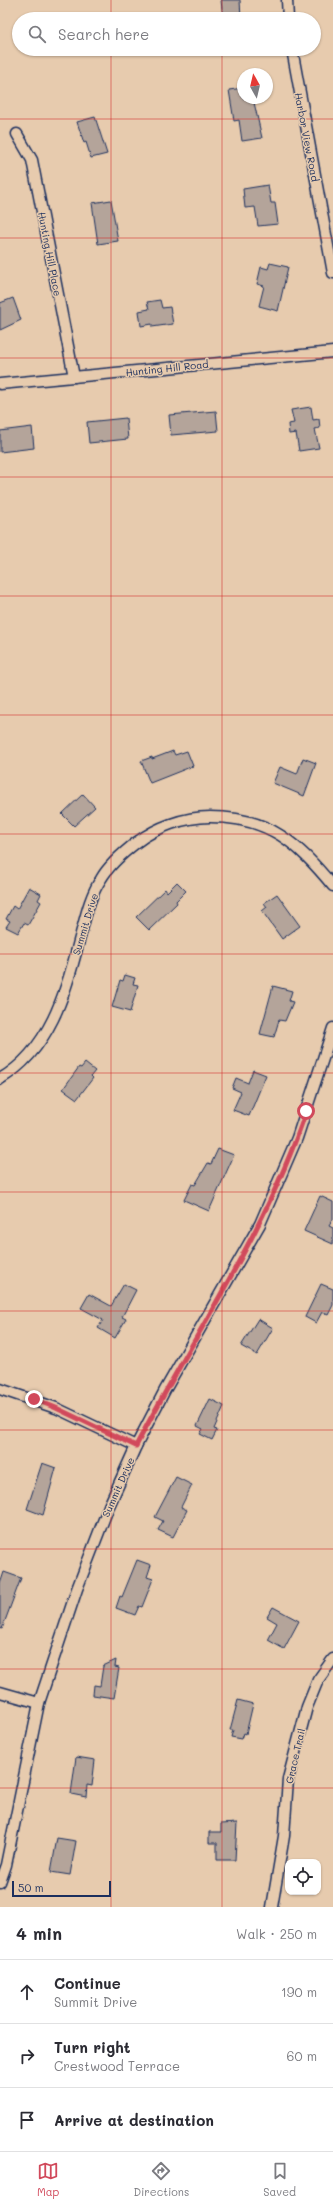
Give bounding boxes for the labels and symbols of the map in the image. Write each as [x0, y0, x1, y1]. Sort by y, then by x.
north arrow [237, 68, 273, 104]
street label: Harbor View Road [291, 91, 323, 183]
street label: Hunting Hill Place [35, 211, 65, 297]
street label: Hunting Hill Road [125, 357, 209, 379]
street label: Summit Drive [69, 891, 101, 957]
route start [297, 1102, 315, 1120]
route end [25, 1390, 43, 1408]
street label: Summit Drive [99, 1455, 137, 1519]
street label: Grace Trail [282, 1727, 308, 1785]
scale bar [12, 1879, 111, 1898]

